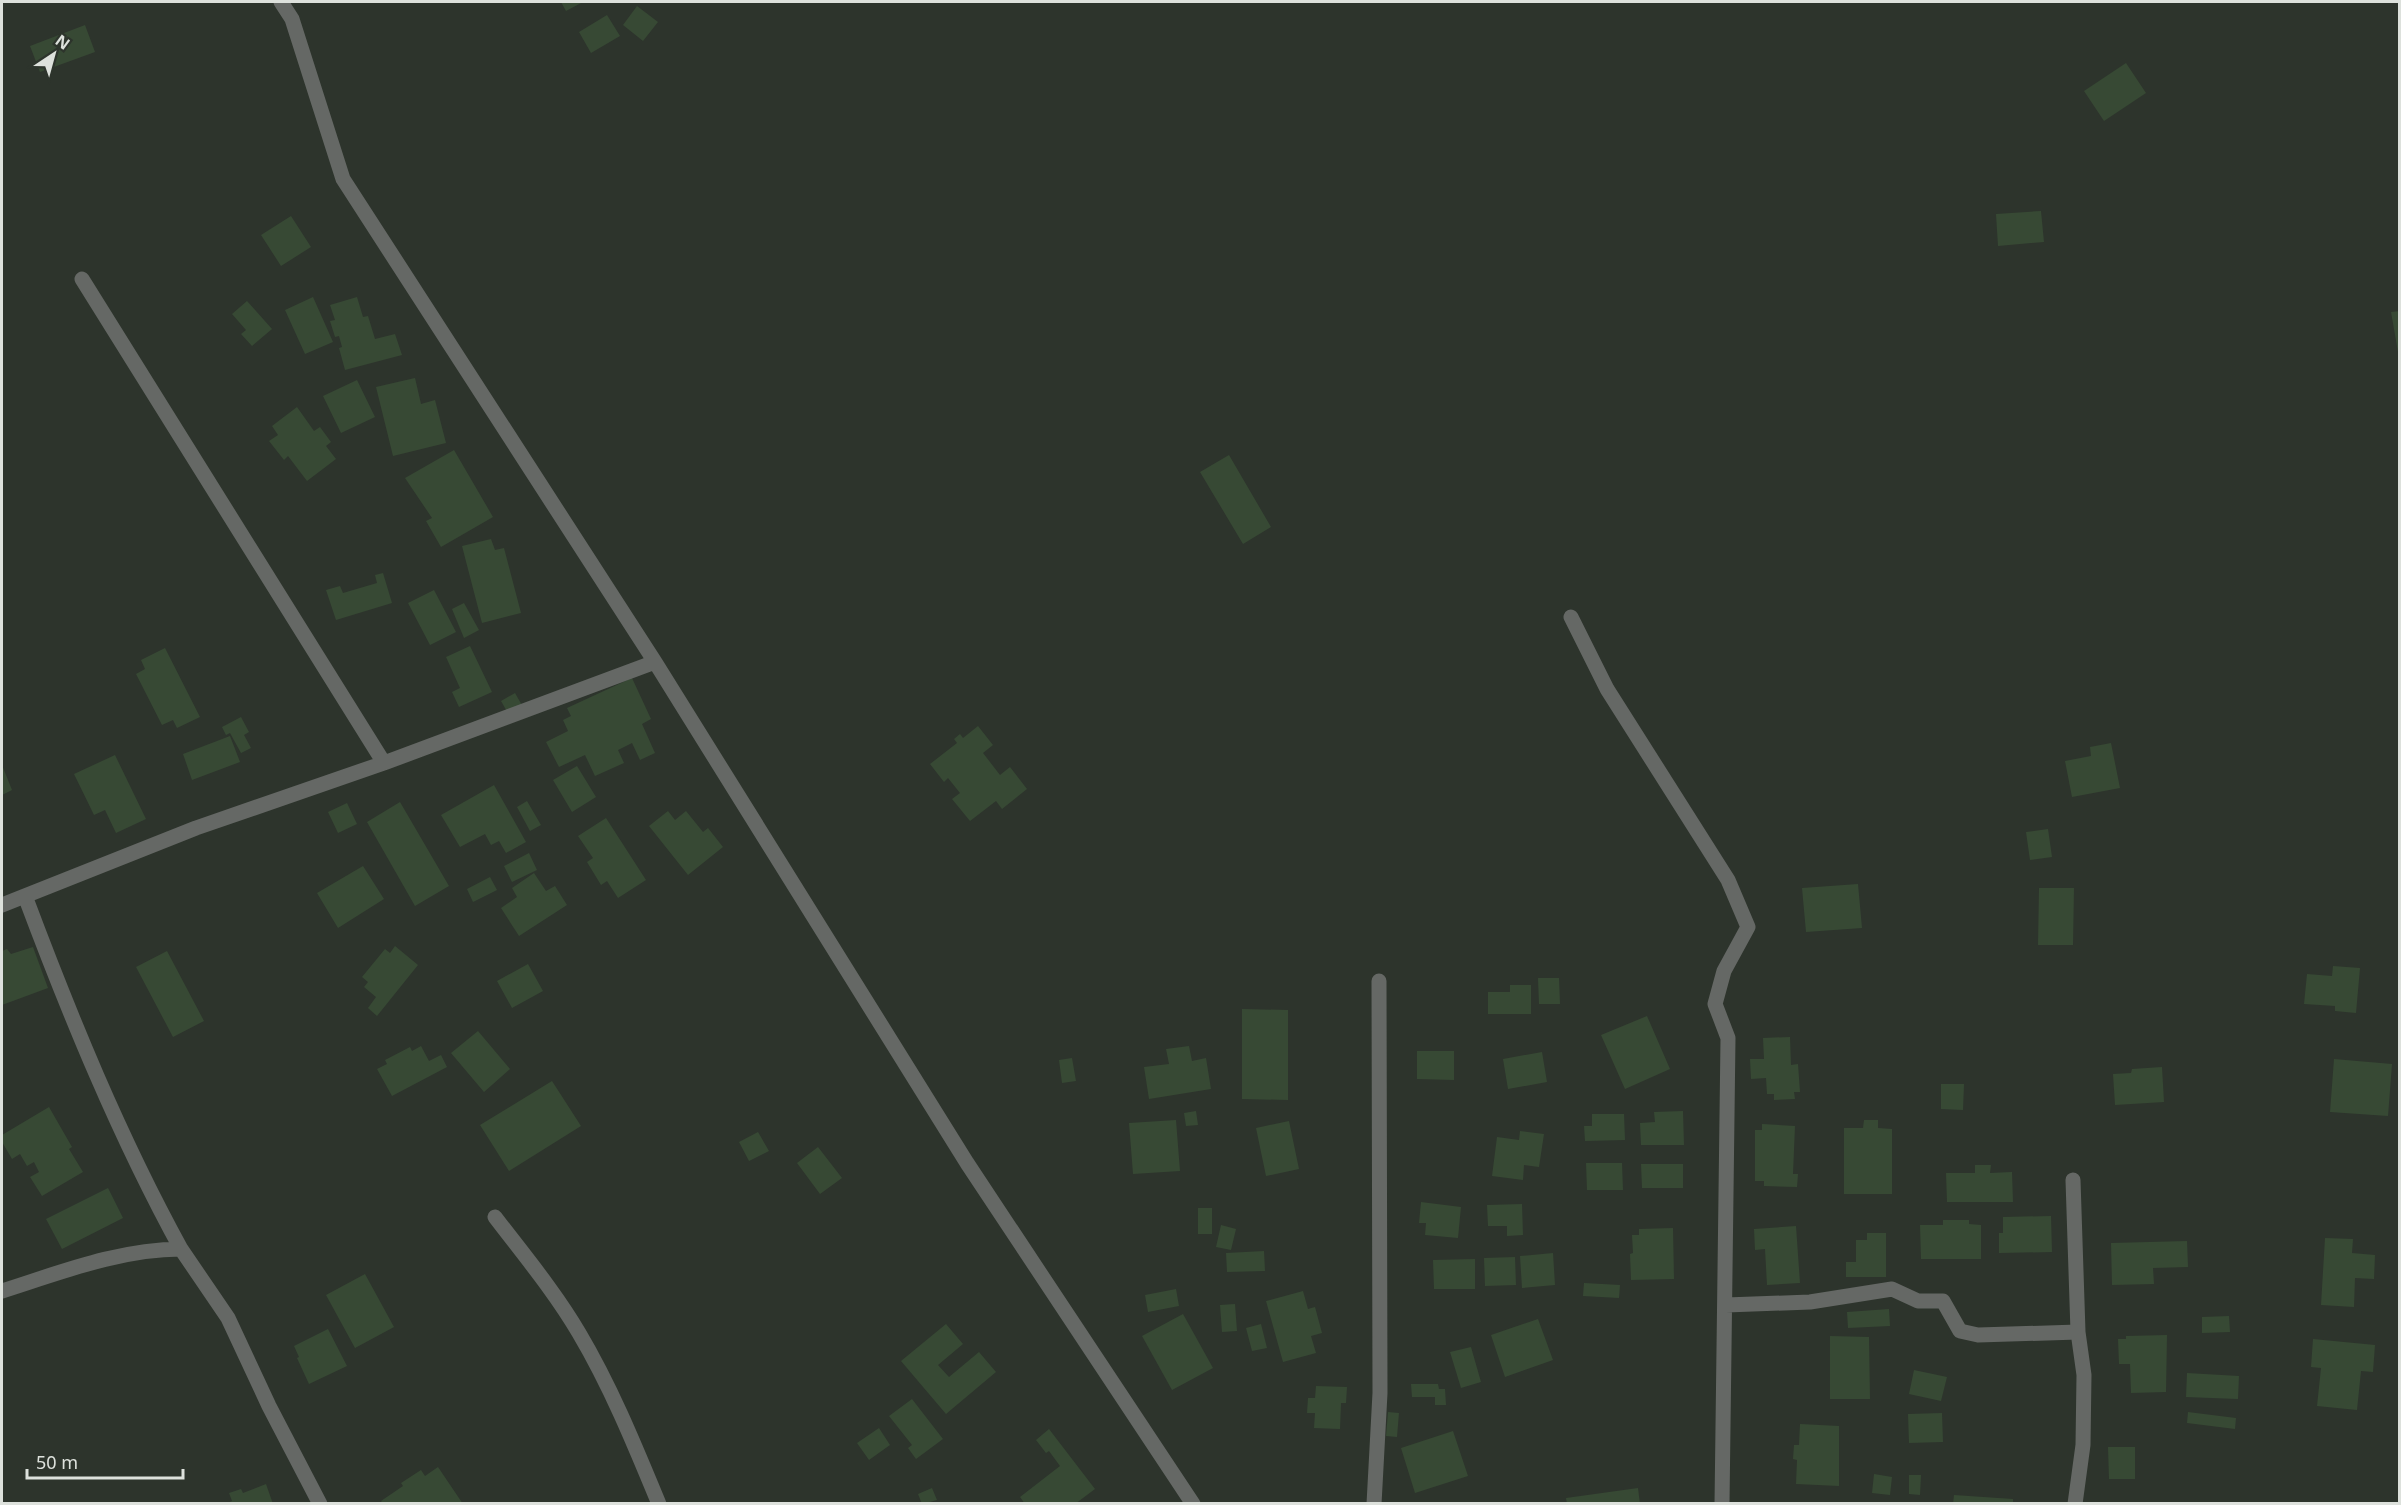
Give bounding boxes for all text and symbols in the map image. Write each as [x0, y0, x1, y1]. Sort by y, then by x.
north arrow [24, 24, 84, 84]
text: N [51, 29, 75, 55]
scale bar [27, 1442, 183, 1480]
text: 50 m [36, 1450, 78, 1474]

